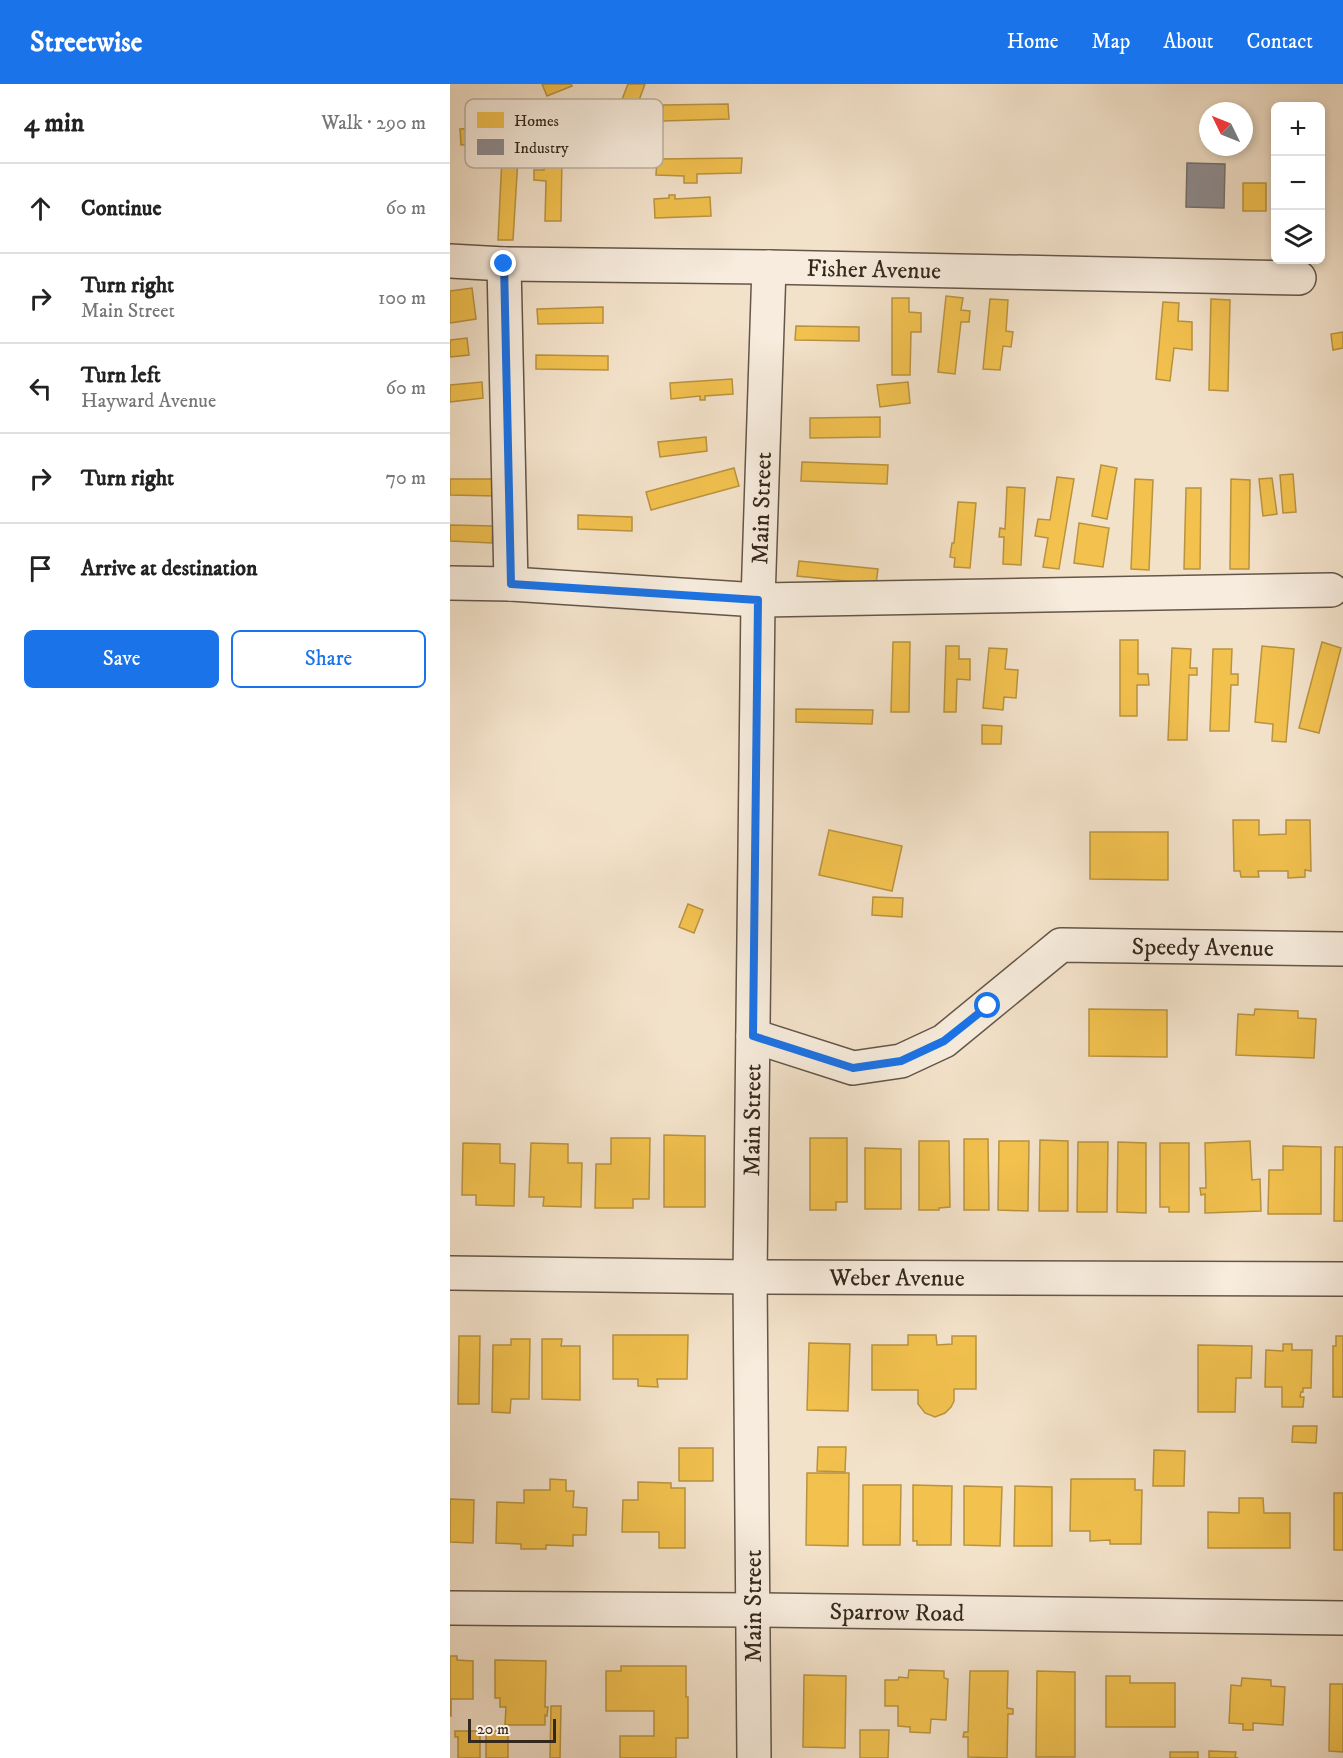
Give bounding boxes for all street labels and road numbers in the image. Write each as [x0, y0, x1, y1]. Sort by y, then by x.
street label: Fisher Avenue [806, 254, 942, 287]
street label: Main Street [745, 451, 779, 565]
street label: Speedy Avenue [1131, 932, 1274, 964]
street label: Main Street [737, 1063, 769, 1177]
street label: Weber Avenue [828, 1263, 965, 1294]
street label: Main Street [739, 1549, 769, 1662]
street label: Sparrow Road [829, 1597, 964, 1629]

